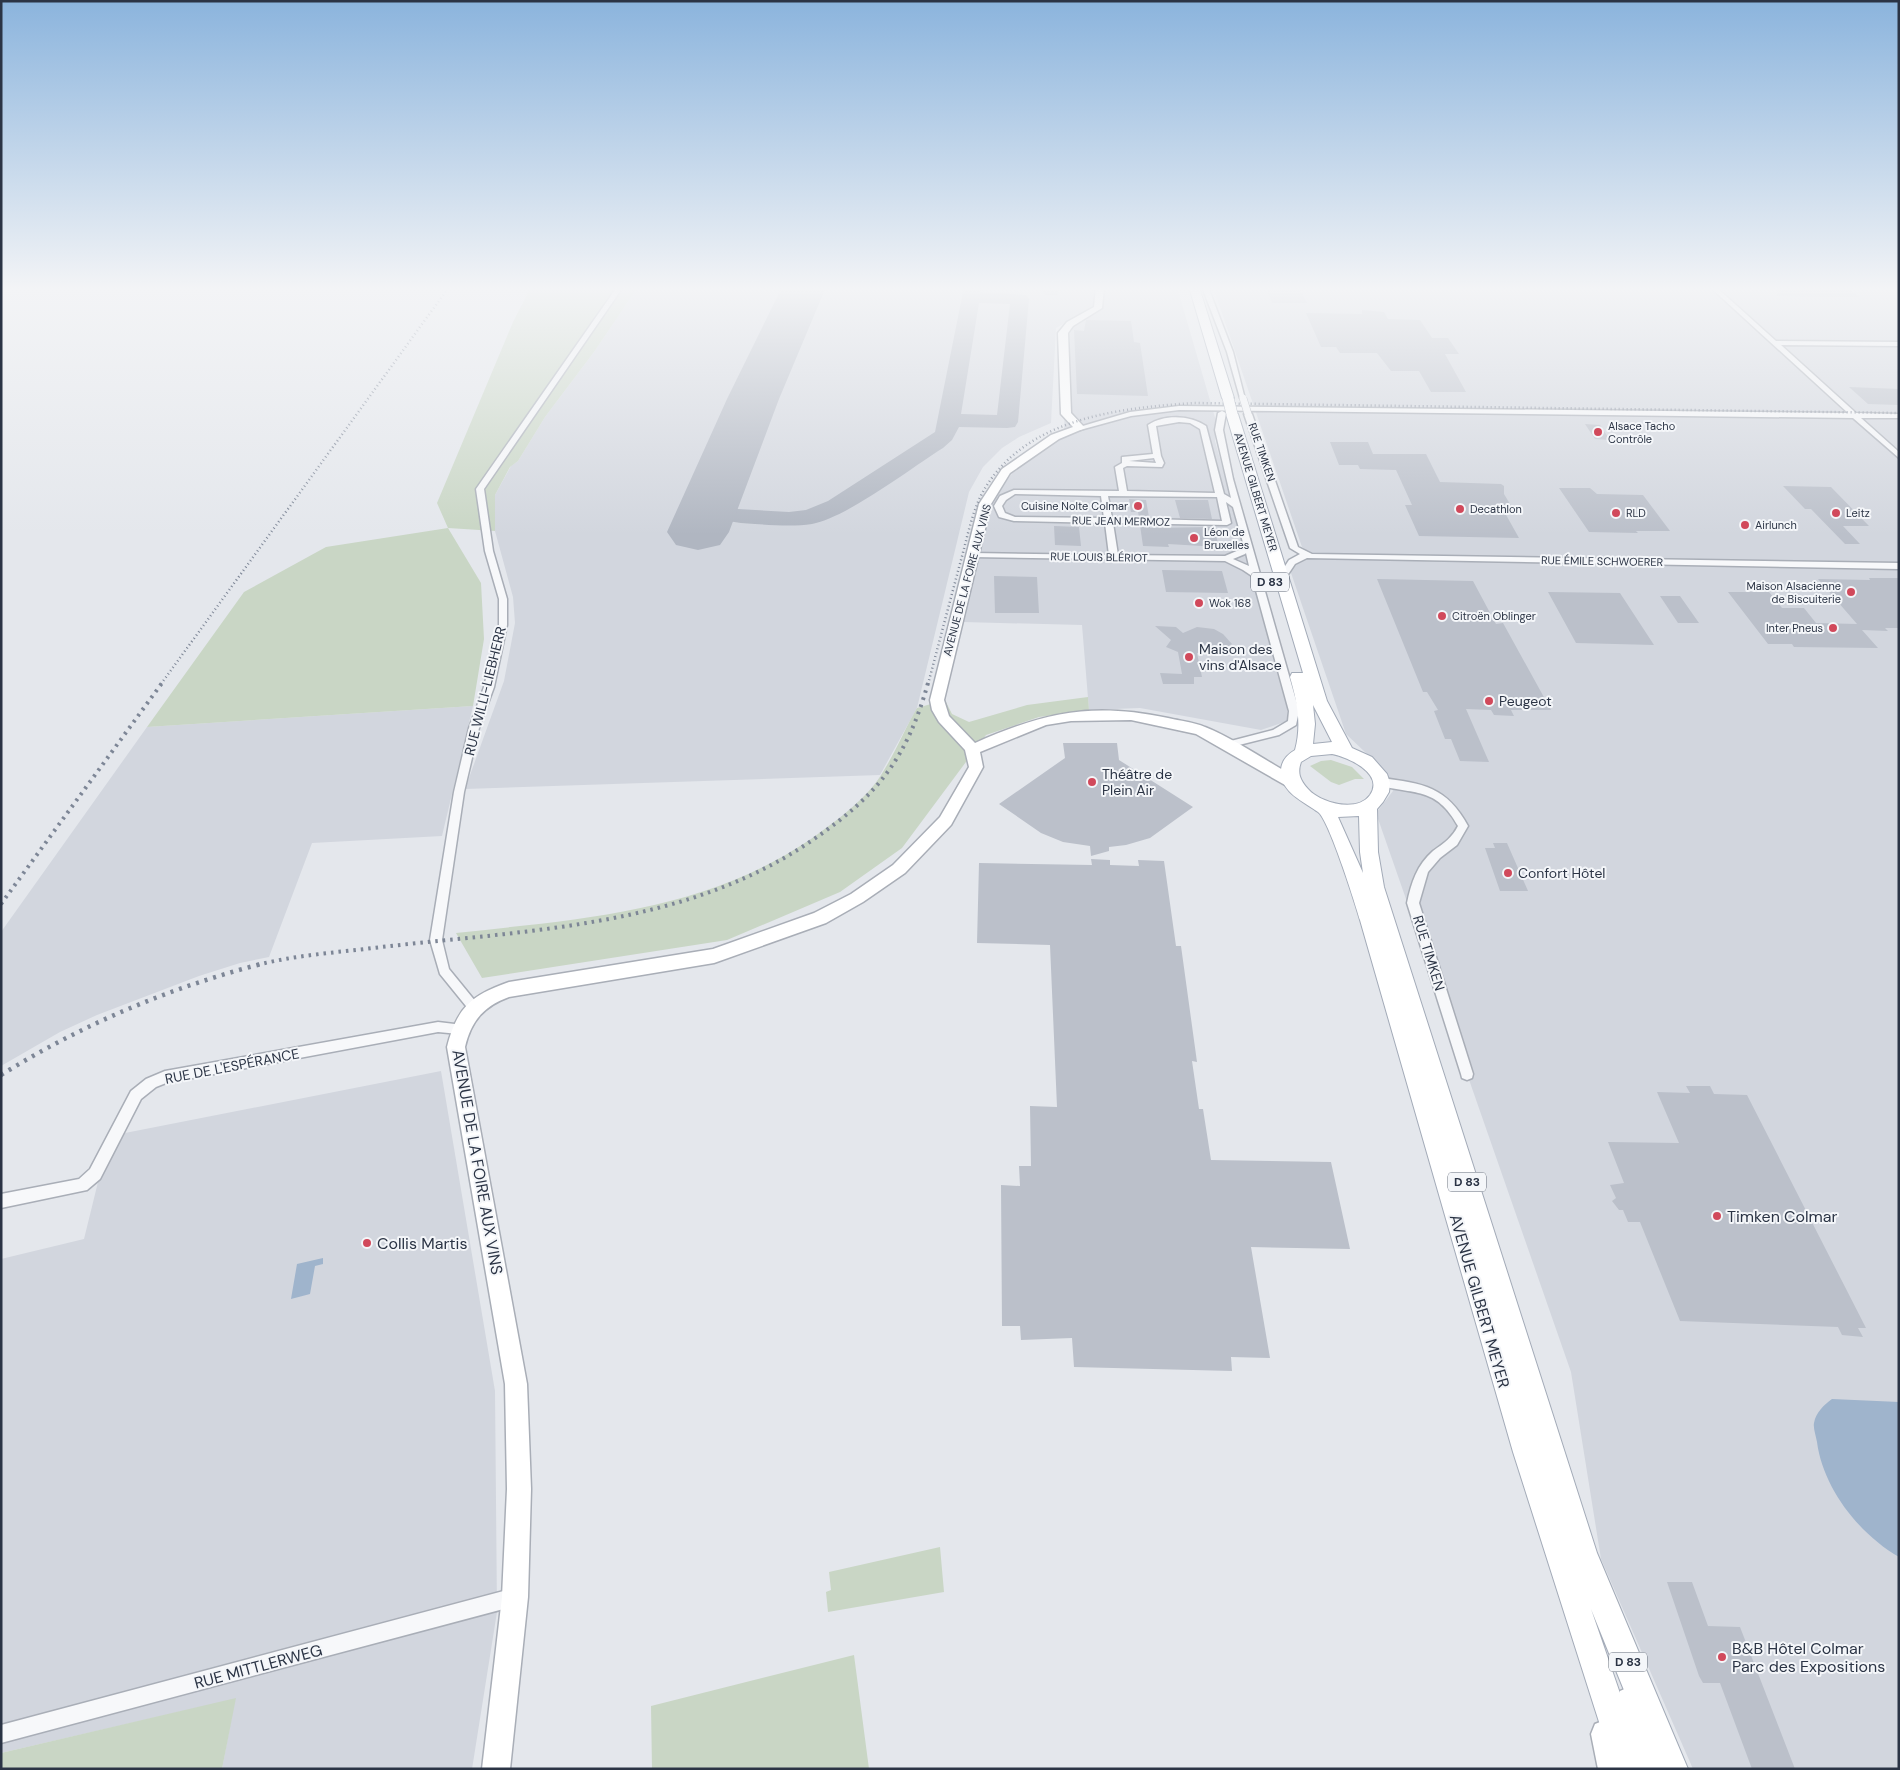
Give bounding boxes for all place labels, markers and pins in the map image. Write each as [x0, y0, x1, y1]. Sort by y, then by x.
place label: Alsace Tacho Contrôle [1608, 419, 1675, 446]
marker: Alsace Tacho Contrôle [1592, 426, 1604, 438]
place label: Cuisine Nolte Colmar [1021, 499, 1128, 513]
marker: Cuisine Nolte Colmar [1132, 500, 1144, 512]
place label: Decathlon [1470, 502, 1522, 516]
marker: Decathlon [1454, 503, 1466, 515]
place label: RLD [1626, 506, 1646, 520]
place label: Leitz [1846, 506, 1870, 520]
marker: RLD [1610, 507, 1622, 519]
marker: Leitz [1830, 507, 1842, 519]
place label: Airlunch [1755, 518, 1797, 532]
marker: Airlunch [1739, 519, 1751, 531]
place label: Léon de Bruxelles [1204, 525, 1249, 552]
marker: Léon de Bruxelles [1188, 532, 1200, 544]
place label: Maison Alsacienne de Biscuiterie [1747, 579, 1841, 606]
marker: Maison Alsacienne de Biscuiterie [1845, 586, 1857, 598]
place label: Wok 168 [1209, 596, 1251, 610]
marker: Wok 168 [1193, 597, 1205, 609]
place label: Citroën Oblinger [1452, 609, 1536, 623]
marker: Citroën Oblinger [1436, 610, 1448, 622]
place label: Inter Pneus [1766, 621, 1823, 635]
marker: Inter Pneus [1827, 622, 1839, 634]
place label: Maison des vins d'Alsace [1199, 640, 1282, 674]
marker: Maison des vins d'Alsace [1183, 651, 1195, 663]
place label: Peugeot [1499, 692, 1552, 710]
marker: Peugeot [1483, 695, 1495, 707]
place label: Théâtre de Plein Air [1102, 765, 1172, 799]
marker: Théâtre de Plein Air [1086, 776, 1098, 788]
place label: Confort Hôtel [1518, 864, 1605, 882]
marker: Confort Hôtel [1502, 867, 1514, 879]
place label: Timken Colmar [1727, 1206, 1838, 1227]
marker: Timken Colmar [1711, 1210, 1723, 1222]
place label: Collis Martis [377, 1233, 467, 1254]
marker: Collis Martis [361, 1237, 373, 1249]
place label: B&B Hôtel Colmar Parc des Expositions [1732, 1638, 1885, 1677]
marker: B&B Hôtel Colmar Parc des Expositions [1716, 1651, 1728, 1663]

